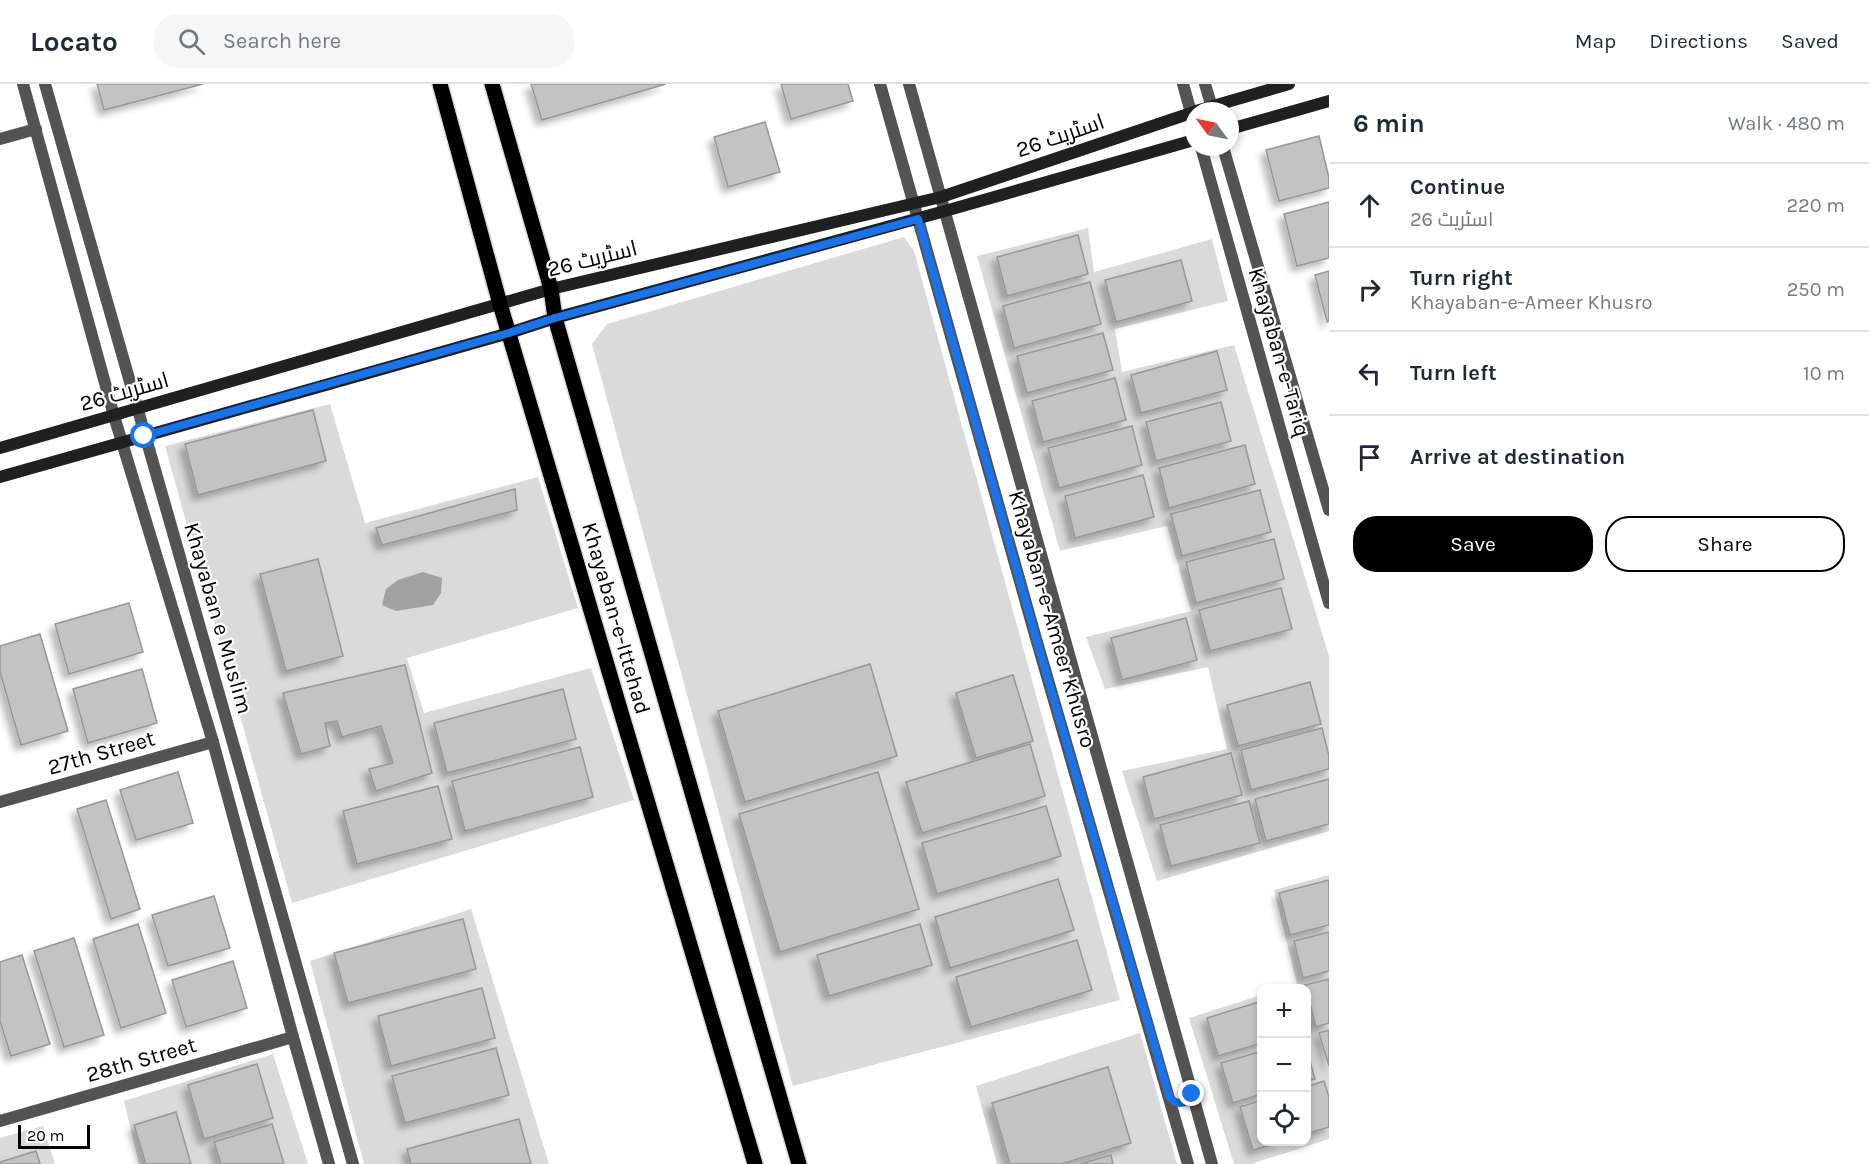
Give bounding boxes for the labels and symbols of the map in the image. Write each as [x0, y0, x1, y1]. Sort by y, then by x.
north arrow [1185, 102, 1239, 156]
street label: اسٹریٹ 26 [1013, 109, 1108, 163]
street label: اسٹریٹ 26 [545, 235, 640, 283]
street label: Khayaban-e-Tariq [1242, 265, 1316, 440]
street label: اسٹریٹ 26 [77, 367, 172, 417]
route start [130, 422, 156, 448]
street label: Khayaban-e-Ameer Khusro [1003, 488, 1101, 751]
street label: Khayaban e Muslim [178, 519, 258, 717]
street label: Khayaban-e-Ittehad [576, 519, 656, 717]
street label: 27th Street [45, 725, 158, 781]
street label: 28th Street [83, 1032, 199, 1088]
route end [1178, 1080, 1204, 1106]
scale bar [18, 1122, 90, 1150]

